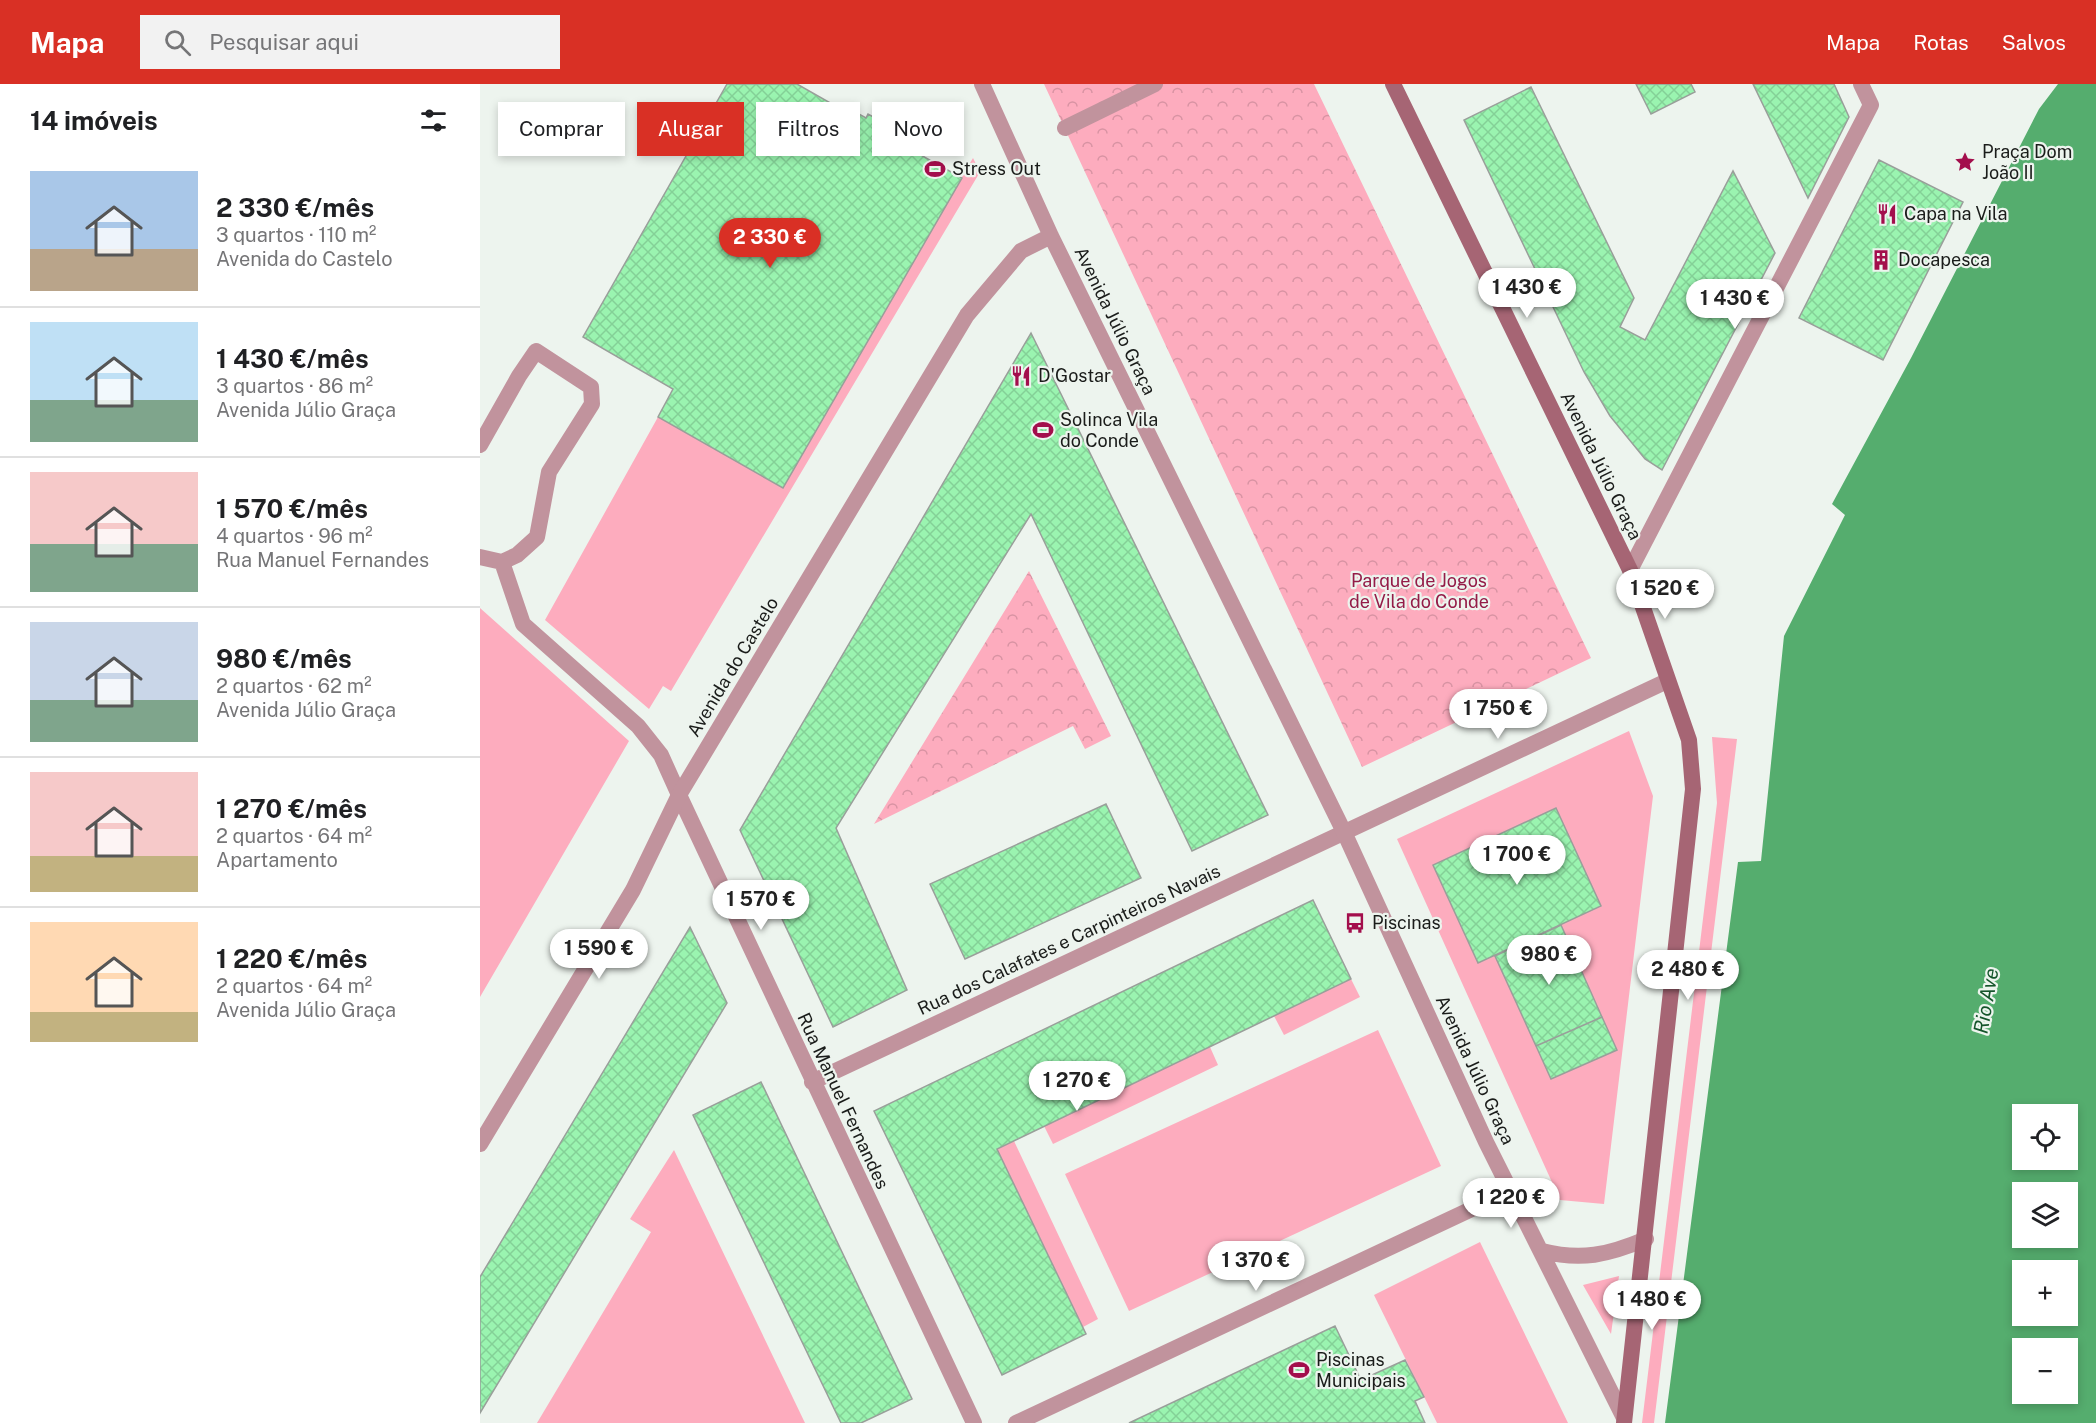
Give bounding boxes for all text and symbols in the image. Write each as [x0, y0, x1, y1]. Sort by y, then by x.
search box [140, 15, 560, 69]
text: Mapa [30, 26, 104, 59]
icon: search [161, 26, 194, 59]
text: Pesquisar aqui [209, 29, 359, 55]
text: Mapa [1826, 30, 1880, 55]
text: Rotas [1913, 30, 1969, 55]
text: Salvos [2002, 30, 2066, 55]
chip: Comprar [498, 102, 625, 156]
chip: Alugar [637, 102, 744, 156]
chip: Filtros [756, 102, 860, 156]
chip: Novo [872, 102, 964, 156]
icon: filters [417, 104, 450, 137]
text: 14 imóveis [30, 105, 158, 136]
place label: Praça Dom João II [1982, 141, 2072, 183]
place icon: Praça Dom João II [1953, 150, 1977, 174]
sports icon: Stress Out [923, 157, 947, 181]
place label: Stress Out [952, 158, 1041, 179]
text: 2 330 €/mês [216, 192, 374, 223]
icon: home [78, 195, 150, 267]
restaurant icon: Capa na Vila [1875, 202, 1899, 226]
place label: Capa na Vila [1904, 203, 2007, 224]
pin: 2 330 € [715, 218, 825, 269]
text: 3 quartos · 110 m² [216, 223, 376, 247]
text: 2 330 € [733, 225, 807, 249]
street label: Avenida Júlio Graça [1071, 243, 1160, 398]
text: Avenida do Castelo [216, 247, 392, 271]
building icon: Docapesca [1869, 248, 1893, 272]
place label: Docapesca [1898, 249, 1990, 270]
pin: 1 430 € [1472, 268, 1582, 319]
text: 1 430 € [1492, 275, 1562, 299]
pin: 1 430 € [1680, 279, 1790, 330]
text: 1 430 € [1700, 286, 1770, 310]
text: 1 430 €/mês [216, 343, 369, 374]
icon: home [78, 346, 150, 418]
restaurant icon: D'Gostar [1009, 364, 1033, 388]
place label: D'Gostar [1038, 365, 1111, 386]
text: 3 quartos · 86 m² [216, 374, 373, 398]
street label: Avenida Júlio Graça [1557, 388, 1646, 543]
text: Avenida Júlio Graça [216, 398, 396, 422]
place label: Solinca Vila do Conde [1060, 409, 1158, 451]
sports icon: Solinca Vila do Conde [1031, 418, 1055, 442]
text: 1 570 €/mês [216, 493, 368, 524]
icon: home [78, 496, 150, 568]
text: 4 quartos · 96 m² [216, 524, 373, 548]
text: Rua Manuel Fernandes [216, 548, 429, 572]
pin: 1 520 € [1610, 569, 1720, 620]
park label: Parque de Jogos de Vila do Conde [1349, 570, 1489, 612]
text: 1 520 € [1630, 576, 1700, 600]
street label: Avenida do Castelo [683, 593, 782, 740]
text: 980 €/mês [216, 643, 352, 674]
icon: home [78, 646, 150, 718]
text: 2 quartos · 62 m² [216, 674, 371, 698]
pin: 1 750 € [1443, 689, 1553, 740]
text: 1 750 € [1463, 696, 1533, 720]
text: Avenida Júlio Graça [216, 698, 396, 722]
text: 1 270 €/mês [216, 793, 367, 824]
icon: home [78, 796, 150, 868]
text: 2 quartos · 64 m² [216, 824, 372, 848]
pin: 1 700 € [1462, 835, 1572, 886]
text: 1 700 € [1483, 842, 1551, 866]
text: Apartamento [216, 848, 338, 872]
street label: Rua dos Calafates e Carpinteiros Navais [914, 860, 1223, 1019]
pin: 1 570 € [706, 880, 816, 931]
text: 1 570 € [726, 887, 796, 911]
bus stop icon: Piscinas [1343, 911, 1367, 935]
place label: Piscinas [1372, 912, 1441, 933]
pin: 1 590 € [544, 929, 654, 980]
pin: 980 € [1507, 935, 1591, 986]
text: 1 590 € [564, 936, 634, 960]
text: 980 € [1521, 942, 1577, 966]
text: 1 220 €/mês [216, 943, 367, 974]
icon: home [78, 946, 150, 1018]
pin: 2 480 € [1633, 950, 1743, 1001]
text: 2 480 € [1651, 957, 1725, 981]
water label: Rio Ave [1968, 966, 2004, 1036]
text: 2 quartos · 64 m² [216, 974, 372, 998]
street label: Avenida Júlio Graça [1432, 992, 1519, 1148]
text: Avenida Júlio Graça [216, 998, 396, 1022]
street label: Rua Manuel Fernandes [793, 1009, 894, 1192]
pin: 1 270 € [1022, 1061, 1132, 1112]
text: 1 270 € [1043, 1068, 1111, 1092]
map controls [2012, 1104, 2078, 1404]
button: locate [2012, 1104, 2078, 1170]
pin: 1 220 € [1456, 1178, 1566, 1229]
button: layers [2012, 1182, 2078, 1248]
text: 1 220 € [1477, 1185, 1545, 1209]
pin: 1 370 € [1201, 1241, 1311, 1292]
text: 1 370 € [1222, 1248, 1290, 1272]
button: + [2012, 1260, 2078, 1326]
pin: 1 480 € [1597, 1280, 1707, 1331]
text: 1 480 € [1617, 1287, 1687, 1311]
button: − [2012, 1338, 2078, 1404]
place label: Piscinas Municipais [1316, 1349, 1406, 1391]
sports icon: Piscinas Municipais [1287, 1358, 1311, 1382]

